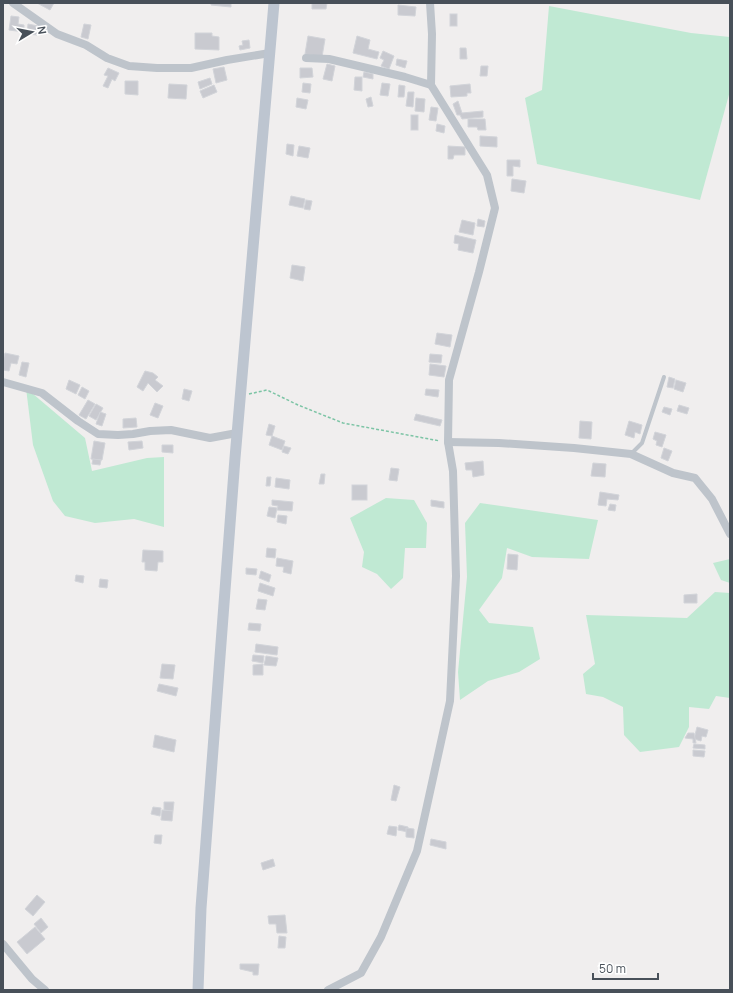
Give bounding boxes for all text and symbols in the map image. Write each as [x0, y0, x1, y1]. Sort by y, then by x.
north arrow [12, 12, 52, 52]
text: N [34, 25, 50, 35]
scale bar [593, 955, 658, 981]
text: 50 m [599, 960, 626, 977]

